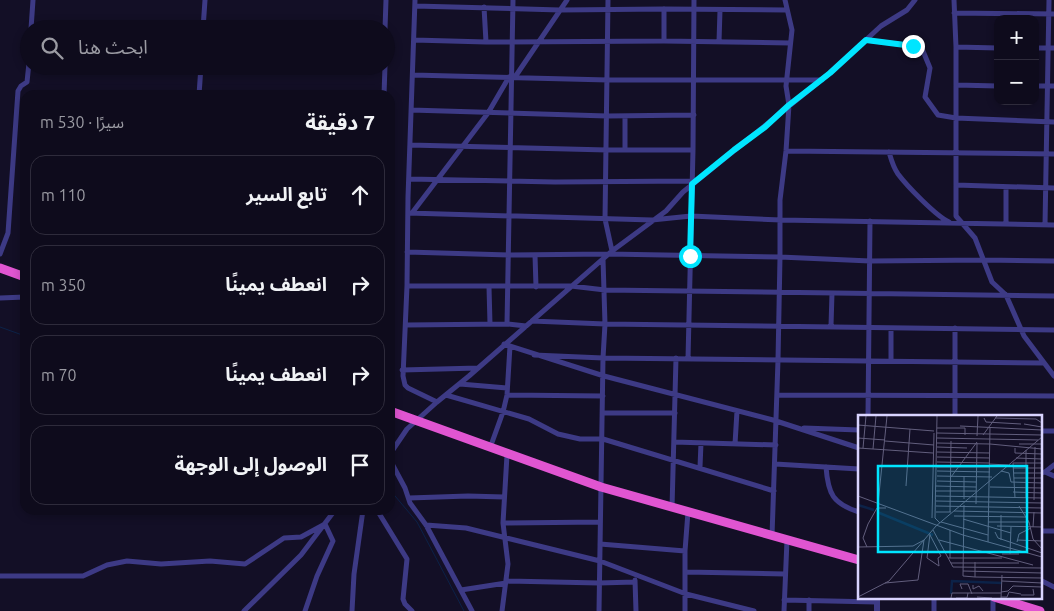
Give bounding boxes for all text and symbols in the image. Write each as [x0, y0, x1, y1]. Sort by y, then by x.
map controls [994, 15, 1039, 105]
button: + [994, 15, 1039, 60]
search box [20, 20, 395, 75]
icon: search [38, 34, 66, 62]
route end [902, 35, 925, 58]
text: ابحث هنا [78, 36, 148, 58]
button: − [994, 60, 1039, 105]
text: 7 دقيقة [305, 110, 375, 134]
text: سيرًا · 530 m [40, 113, 124, 131]
icon: ahead [346, 181, 374, 209]
text: تابع السير [246, 183, 327, 205]
text: 110 m [41, 186, 86, 204]
route start [679, 245, 702, 268]
icon: right [346, 271, 374, 299]
text: انعطف يمينًا [225, 273, 327, 295]
text: 350 m [41, 276, 86, 294]
icon: right [346, 361, 374, 389]
text: انعطف يمينًا [225, 363, 327, 385]
text: 70 m [41, 366, 77, 384]
inset map [858, 415, 1042, 598]
icon: arrive [346, 451, 374, 479]
text: الوصول إلى الوجهة [175, 453, 327, 475]

